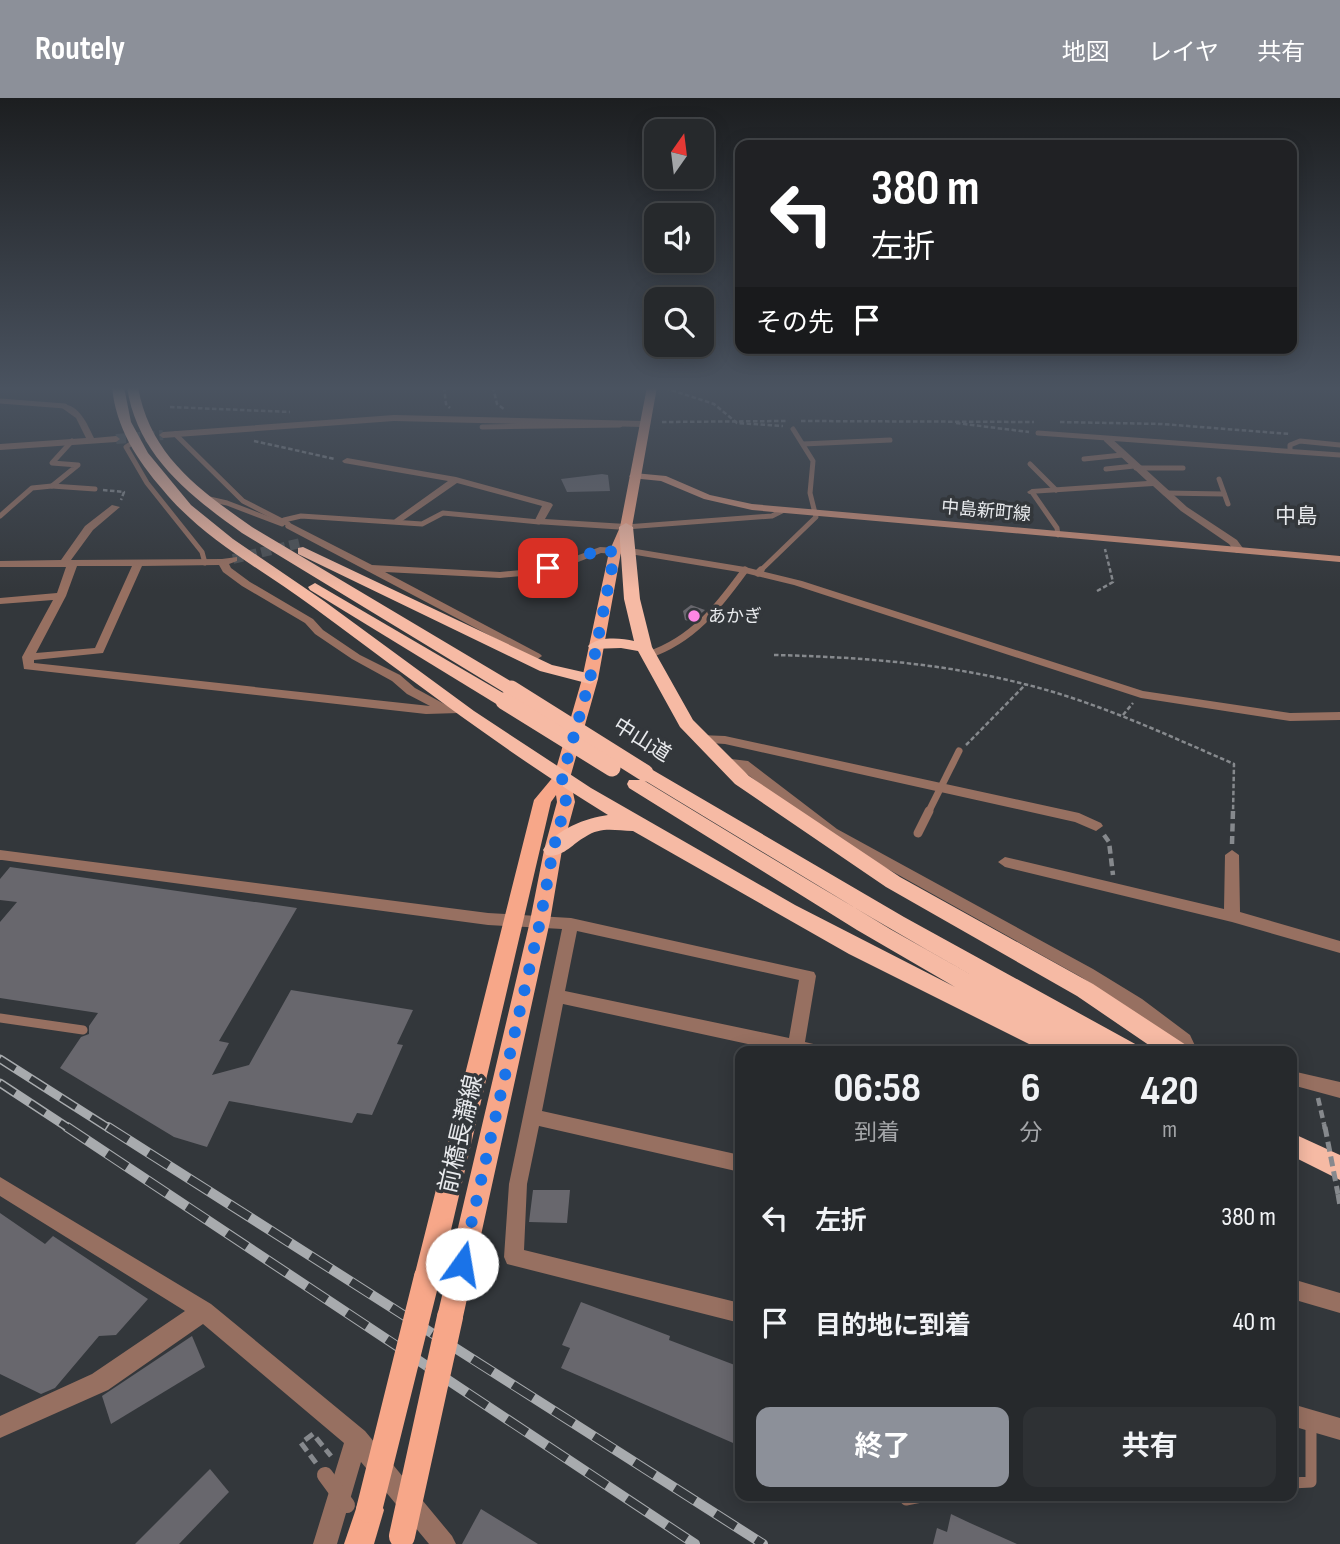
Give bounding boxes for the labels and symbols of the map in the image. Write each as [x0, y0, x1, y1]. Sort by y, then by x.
north arrow [644, 119, 714, 189]
street label: 中島新町線 [940, 497, 1032, 525]
district label: 中島 [1275, 504, 1317, 529]
pin [518, 538, 578, 598]
place label: あかぎ [708, 606, 762, 627]
marker: あかぎ [686, 608, 702, 624]
street label: 中山道 [609, 713, 675, 767]
street label: 前橋長瀞線 [433, 1072, 489, 1196]
position arrow [425, 1227, 499, 1301]

